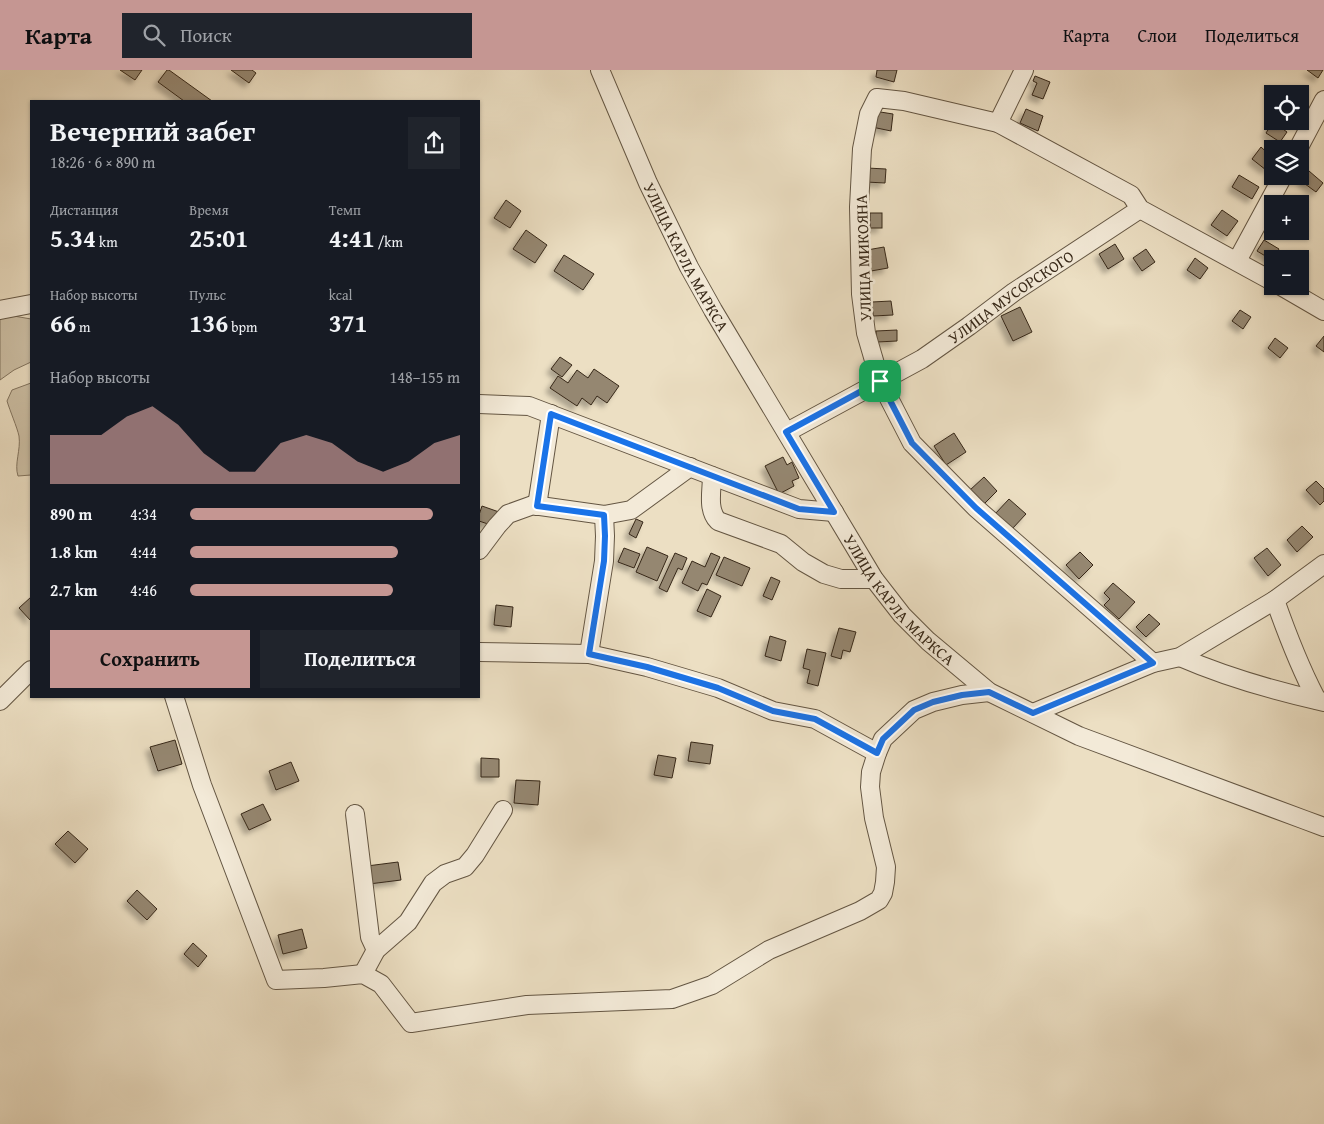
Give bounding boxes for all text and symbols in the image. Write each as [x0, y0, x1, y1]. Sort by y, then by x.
search box [122, 13, 472, 58]
text: Карта [25, 18, 92, 53]
icon: search [140, 21, 168, 49]
text: Поиск [180, 21, 232, 49]
text: Карта [1063, 22, 1110, 49]
text: Слои [1138, 22, 1177, 49]
text: Поделиться [1205, 22, 1299, 49]
map controls [1264, 85, 1309, 295]
button: locate [1264, 85, 1309, 130]
text: Вечерний забег [50, 110, 255, 151]
button: share [408, 117, 460, 169]
button: layers [1264, 140, 1309, 185]
text: 18:26 · 6 × 890 m [50, 150, 155, 174]
street label: УЛИЦА КАРЛА МАРКСА [638, 178, 735, 336]
street label: УЛИЦА МИКОЯНА [849, 194, 877, 322]
button: + [1264, 195, 1309, 240]
text: Дистанция [50, 200, 118, 220]
text: Время [189, 200, 228, 220]
text: Темп [329, 200, 361, 220]
text: 5.34 [50, 220, 96, 256]
text: 25:01 [189, 220, 248, 256]
text: 4:41 [329, 220, 375, 256]
text: km [96, 232, 118, 252]
text: /km [375, 232, 403, 252]
street label: УЛИЦА МУСОРСКОГО [943, 244, 1079, 349]
button: − [1264, 250, 1309, 295]
text: Набор высоты [50, 285, 137, 305]
text: Пульс [189, 285, 226, 305]
text: kcal [329, 285, 353, 305]
text: 66 [50, 305, 76, 341]
text: 136 [189, 305, 228, 341]
text: 371 [329, 305, 368, 341]
text: m [76, 317, 90, 337]
text: bpm [228, 317, 258, 337]
pin [859, 360, 901, 402]
text: Набор высоты [50, 365, 150, 389]
text: 148–155 m [390, 365, 460, 389]
icon: arrive [866, 367, 894, 395]
text: 890 m [50, 502, 92, 526]
text: 4:34 [130, 502, 157, 526]
street label: УЛИЦА КАРЛА МАРКСА [838, 530, 961, 671]
text: 1.8 km [50, 540, 97, 564]
text: 4:44 [130, 540, 157, 564]
text: 2.7 km [50, 578, 97, 602]
text: 4:46 [130, 578, 157, 602]
button: Сохранить [50, 630, 250, 688]
button: Поделиться [260, 630, 460, 688]

